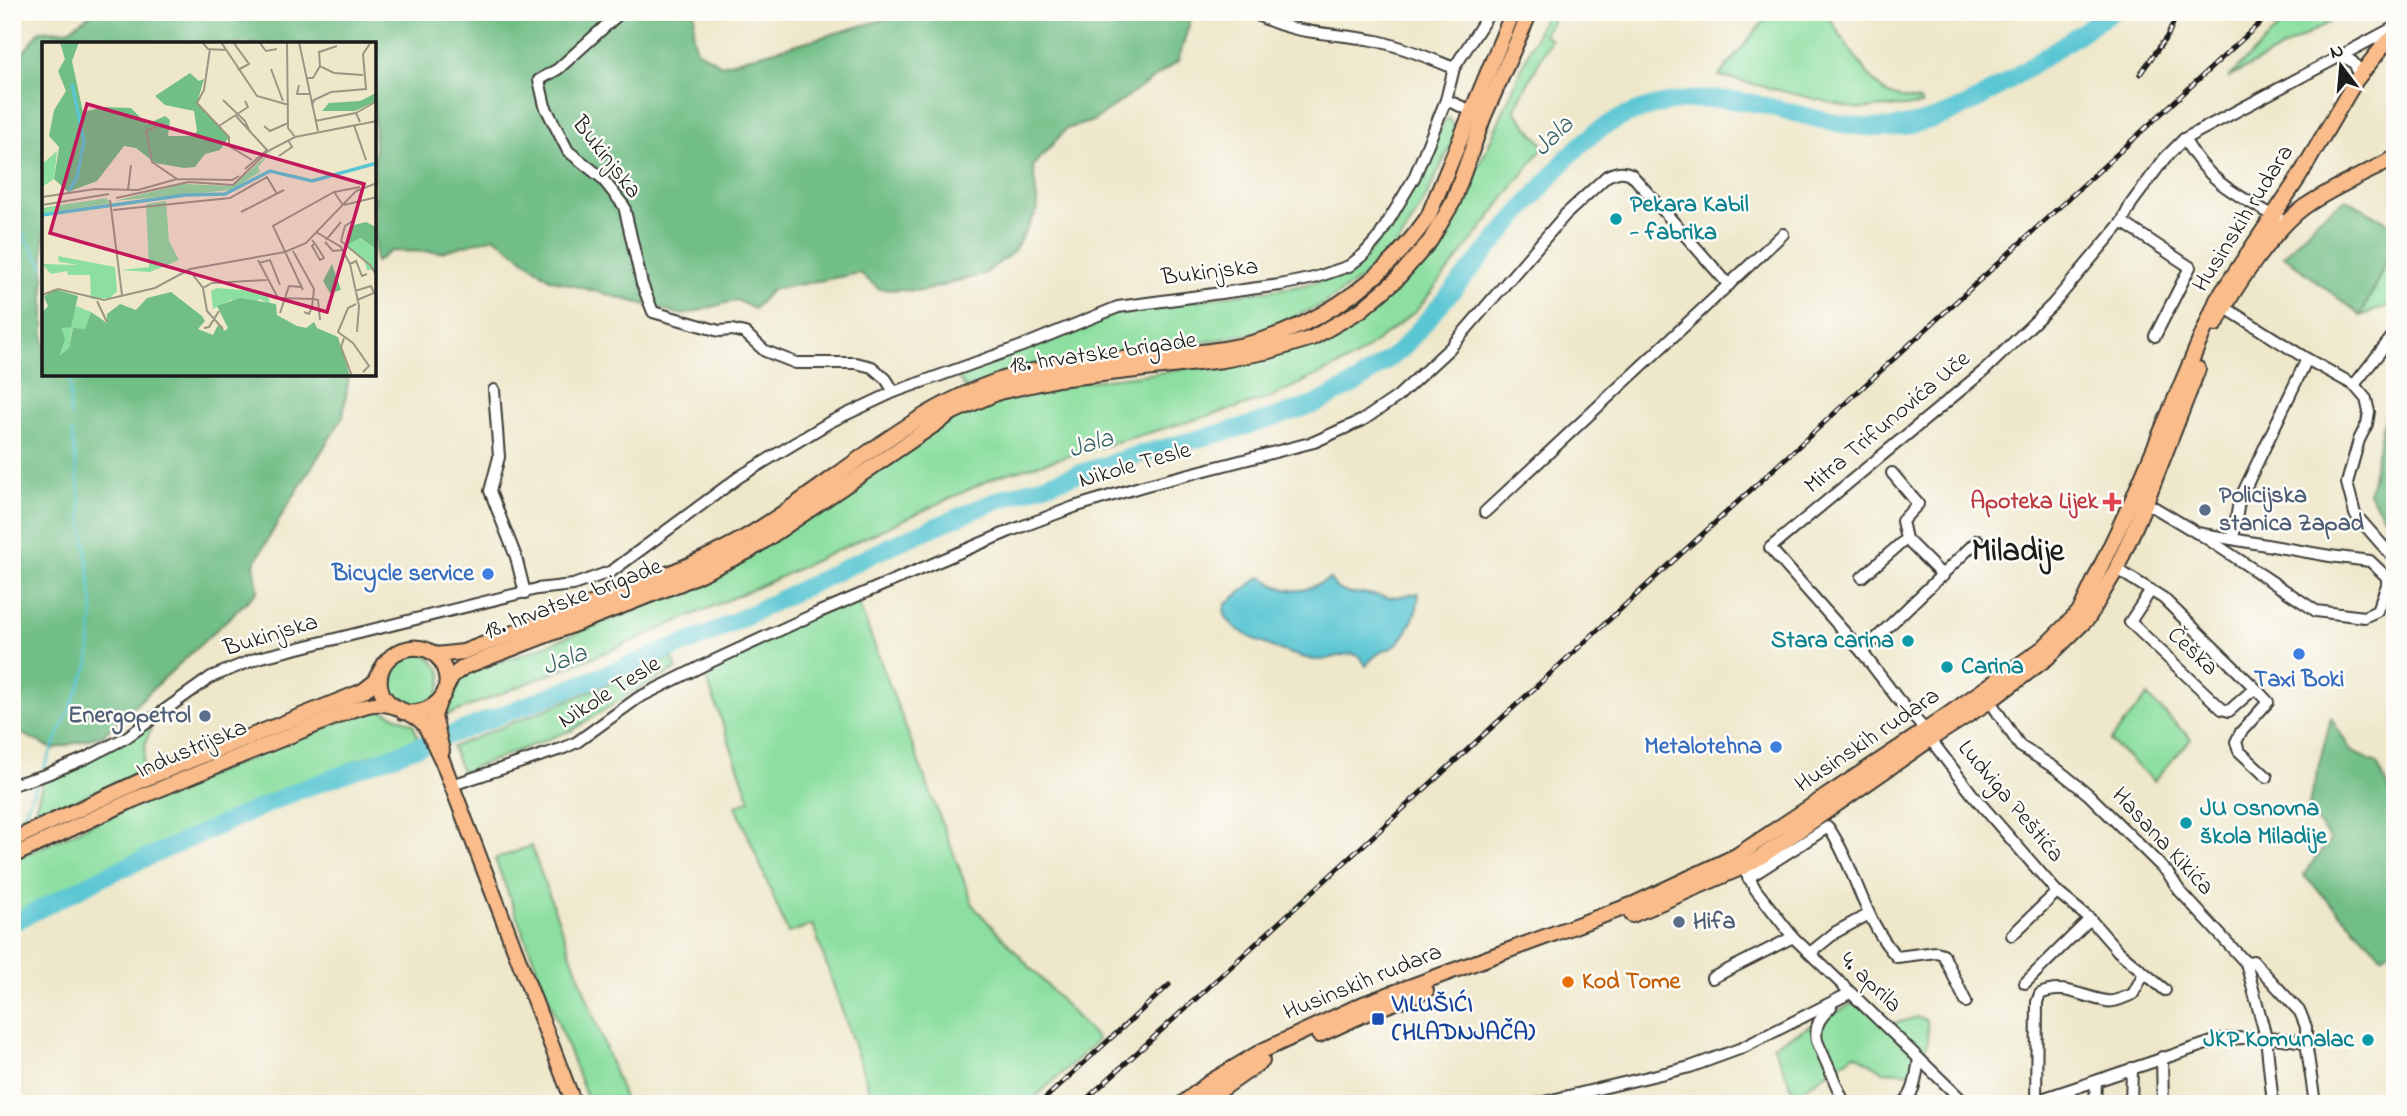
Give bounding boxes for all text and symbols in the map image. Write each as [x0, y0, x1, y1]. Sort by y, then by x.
north arrow [2306, 32, 2376, 102]
text: N [2327, 37, 2347, 67]
inset map [42, 42, 376, 376]
water label: Jala [1525, 107, 1584, 166]
street label: Bukinjska [562, 108, 650, 207]
street label: Husinskih rudara [2185, 138, 2303, 300]
place label: Pekara Kabil - fabrika [1629, 188, 1749, 251]
marker: Pekara Kabil - fabrika [1608, 211, 1624, 227]
street label: Bukinjska [1159, 250, 1260, 296]
street label: 18. hrvatske brigade [1007, 324, 1199, 384]
street label: Mitra Trifunovića Uče [1797, 343, 1979, 503]
water label: Jala [1064, 420, 1119, 470]
street label: Nikole Tesle [1075, 433, 1195, 499]
place label: Policijska stanica Zapad [2219, 479, 2365, 542]
place label: Apoteka Lijek [1970, 485, 2098, 520]
marker: Apoteka Lijek [2104, 494, 2120, 510]
marker: Policijska stanica Zapad [2197, 502, 2213, 518]
district label: Miladije [1972, 529, 2066, 576]
street label: 18. hrvatske brigade [479, 550, 668, 650]
place label: Bicycle service [331, 557, 475, 593]
marker: Bicycle service [480, 566, 496, 582]
street label: Bukinjska [219, 605, 322, 667]
street label: Češka [2158, 619, 2226, 685]
place label: Stara carina [1771, 624, 1894, 659]
marker: Stara carina [1900, 633, 1916, 649]
water label: Jala [537, 635, 594, 687]
marker: Taxi Boki [2291, 646, 2307, 662]
street label: Nikole Tesle [552, 648, 668, 738]
place label: Carina [1961, 650, 2024, 685]
marker: Carina [1939, 659, 1955, 675]
place label: Taxi Boki [2254, 663, 2344, 698]
street label: Husinskih rudara [1788, 679, 1948, 803]
place label: Energopetrol [68, 699, 191, 735]
marker: Energopetrol [197, 708, 213, 724]
street label: Industrijska [131, 711, 253, 789]
place label: Metalotehna [1644, 730, 1762, 765]
street label: Ludviga Peštića [1948, 733, 2072, 871]
marker: Metalotehna [1768, 739, 1784, 755]
street label: Hasana Kikića [2102, 780, 2222, 904]
place label: JU Osnovna škola Miladije [2200, 792, 2328, 855]
marker: JU Osnovna škola Miladije [2178, 815, 2194, 831]
place label: Hifa [1693, 905, 1735, 940]
marker: Hifa [1671, 914, 1687, 930]
street label: Husinskih rudara [1278, 935, 1448, 1031]
street label: 4. aprila [1831, 944, 1909, 1022]
place label: Kod Tome [1582, 965, 1682, 1000]
marker: Kod Tome [1560, 974, 1576, 990]
place label: VILUŠIĆI (HLADNJAČA) [1391, 988, 1535, 1051]
marker: VILUŠIĆI (HLADNJAČA) [1370, 1011, 1386, 1027]
place label: JKP Komunalac [2203, 1023, 2355, 1058]
marker: JKP Komunalac [2360, 1032, 2376, 1048]

